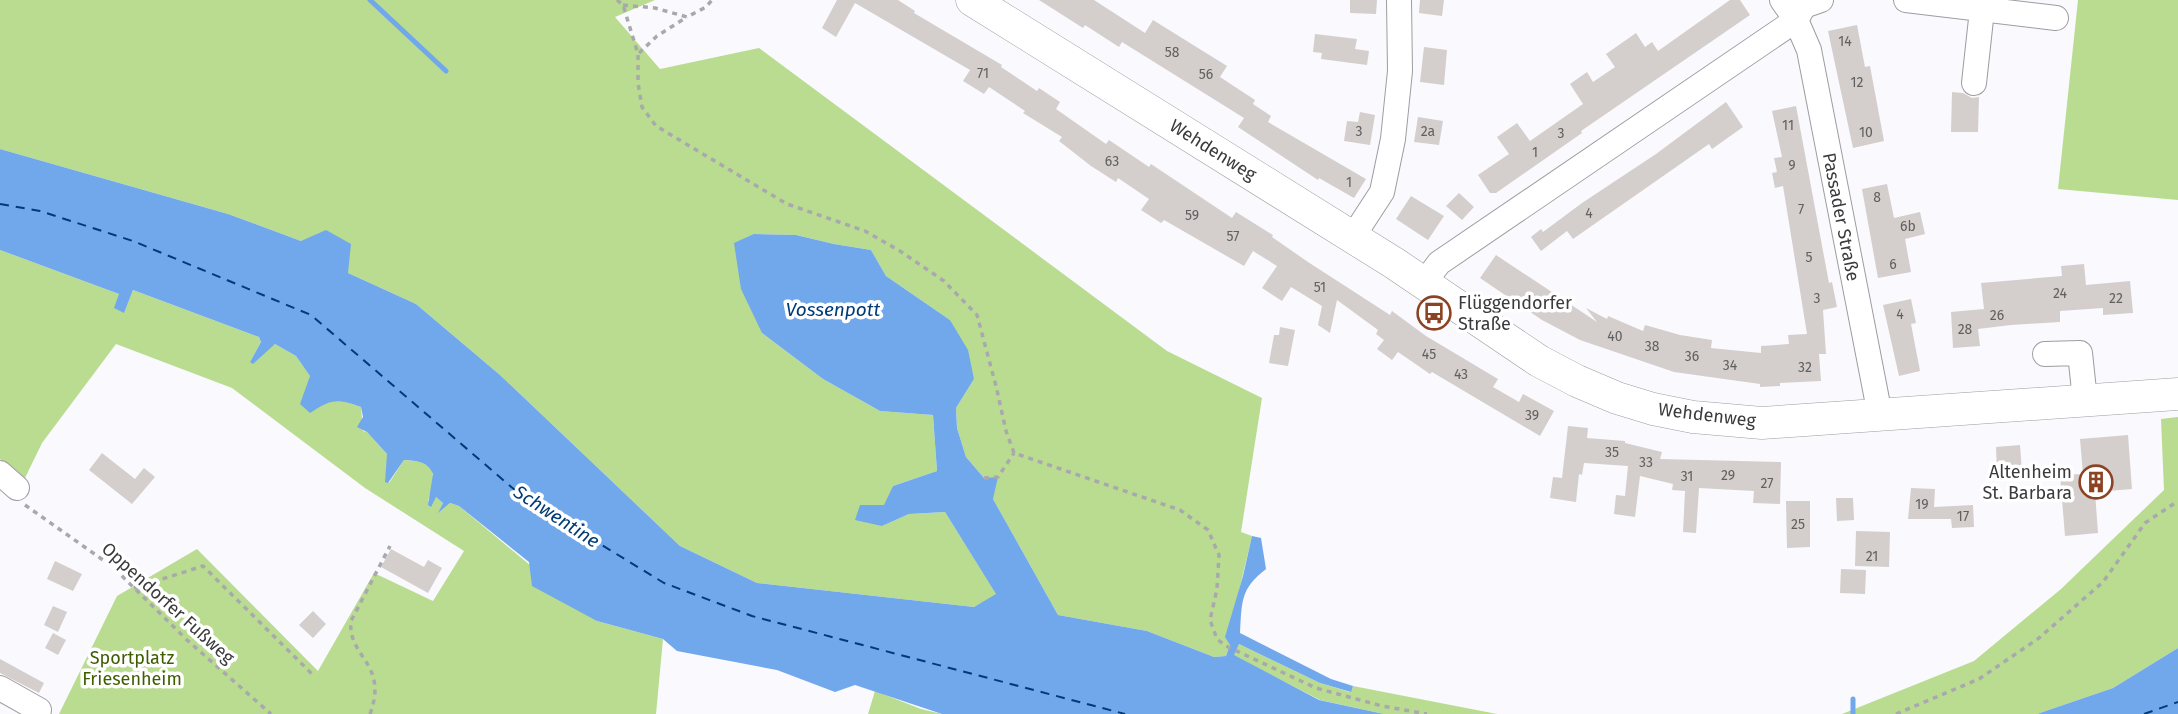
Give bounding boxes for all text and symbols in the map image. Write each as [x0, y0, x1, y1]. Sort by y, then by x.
house number: 14 [1838, 33, 1852, 50]
house number: 58 [1165, 44, 1180, 61]
house number: 71 [977, 65, 989, 82]
house number: 56 [1199, 66, 1213, 83]
house number: 12 [1851, 74, 1864, 91]
street label: Wehdenweg [1166, 115, 1261, 186]
house number: 11 [1782, 117, 1794, 134]
house number: 3 [1356, 123, 1363, 140]
house number: 2a [1421, 123, 1435, 140]
house number: 10 [1859, 124, 1873, 141]
house number: 3 [1558, 125, 1565, 142]
house number: 1 [1532, 144, 1538, 161]
street label: Passader Straße [1818, 151, 1864, 283]
house number: 63 [1105, 153, 1119, 170]
house number: 9 [1788, 157, 1796, 174]
house number: 1 [1346, 174, 1352, 191]
house number: 8 [1873, 189, 1881, 206]
house number: 7 [1798, 201, 1804, 218]
house number: 4 [1585, 205, 1593, 222]
house number: 59 [1185, 207, 1199, 224]
house number: 6b [1900, 218, 1916, 235]
house number: 57 [1227, 228, 1239, 245]
house number: 5 [1805, 249, 1813, 266]
house number: 6 [1889, 256, 1897, 273]
house number: 51 [1314, 279, 1326, 296]
house number: 24 [2053, 285, 2068, 302]
house number: 3 [1814, 290, 1821, 307]
house number: 22 [2109, 290, 2123, 307]
place label: Flüggendorfer Straße [1458, 292, 1572, 335]
bus stop icon: Flüggendorfer Straße [1415, 294, 1453, 332]
water label: Vossenpott [786, 298, 881, 321]
house number: 4 [1896, 306, 1904, 323]
house number: 26 [1990, 307, 2004, 324]
house number: 28 [1958, 321, 1973, 338]
house number: 40 [1607, 328, 1623, 345]
house number: 38 [1645, 338, 1660, 355]
house number: 45 [1422, 346, 1436, 363]
house number: 36 [1685, 348, 1699, 365]
house number: 34 [1723, 357, 1738, 374]
house number: 32 [1798, 359, 1812, 376]
house number: 43 [1454, 366, 1468, 383]
street label: Wehdenweg [1657, 398, 1758, 432]
house number: 39 [1525, 407, 1539, 424]
house number: 35 [1605, 444, 1619, 461]
house number: 33 [1639, 454, 1653, 471]
place label: Altenheim St. Barbara [1982, 461, 2072, 504]
building icon: Altenheim St. Barbara [2077, 463, 2115, 501]
house number: 29 [1721, 467, 1735, 484]
house number: 31 [1681, 468, 1693, 485]
house number: 27 [1760, 475, 1774, 492]
water label: Schwentine [509, 480, 604, 553]
house number: 19 [1915, 496, 1929, 513]
house number: 17 [1957, 508, 1969, 525]
house number: 25 [1791, 516, 1805, 533]
street label: Oppendorfer Fußweg [97, 538, 239, 669]
house number: 21 [1866, 548, 1878, 565]
park label: Sportplatz Friesenheim [82, 647, 182, 690]

